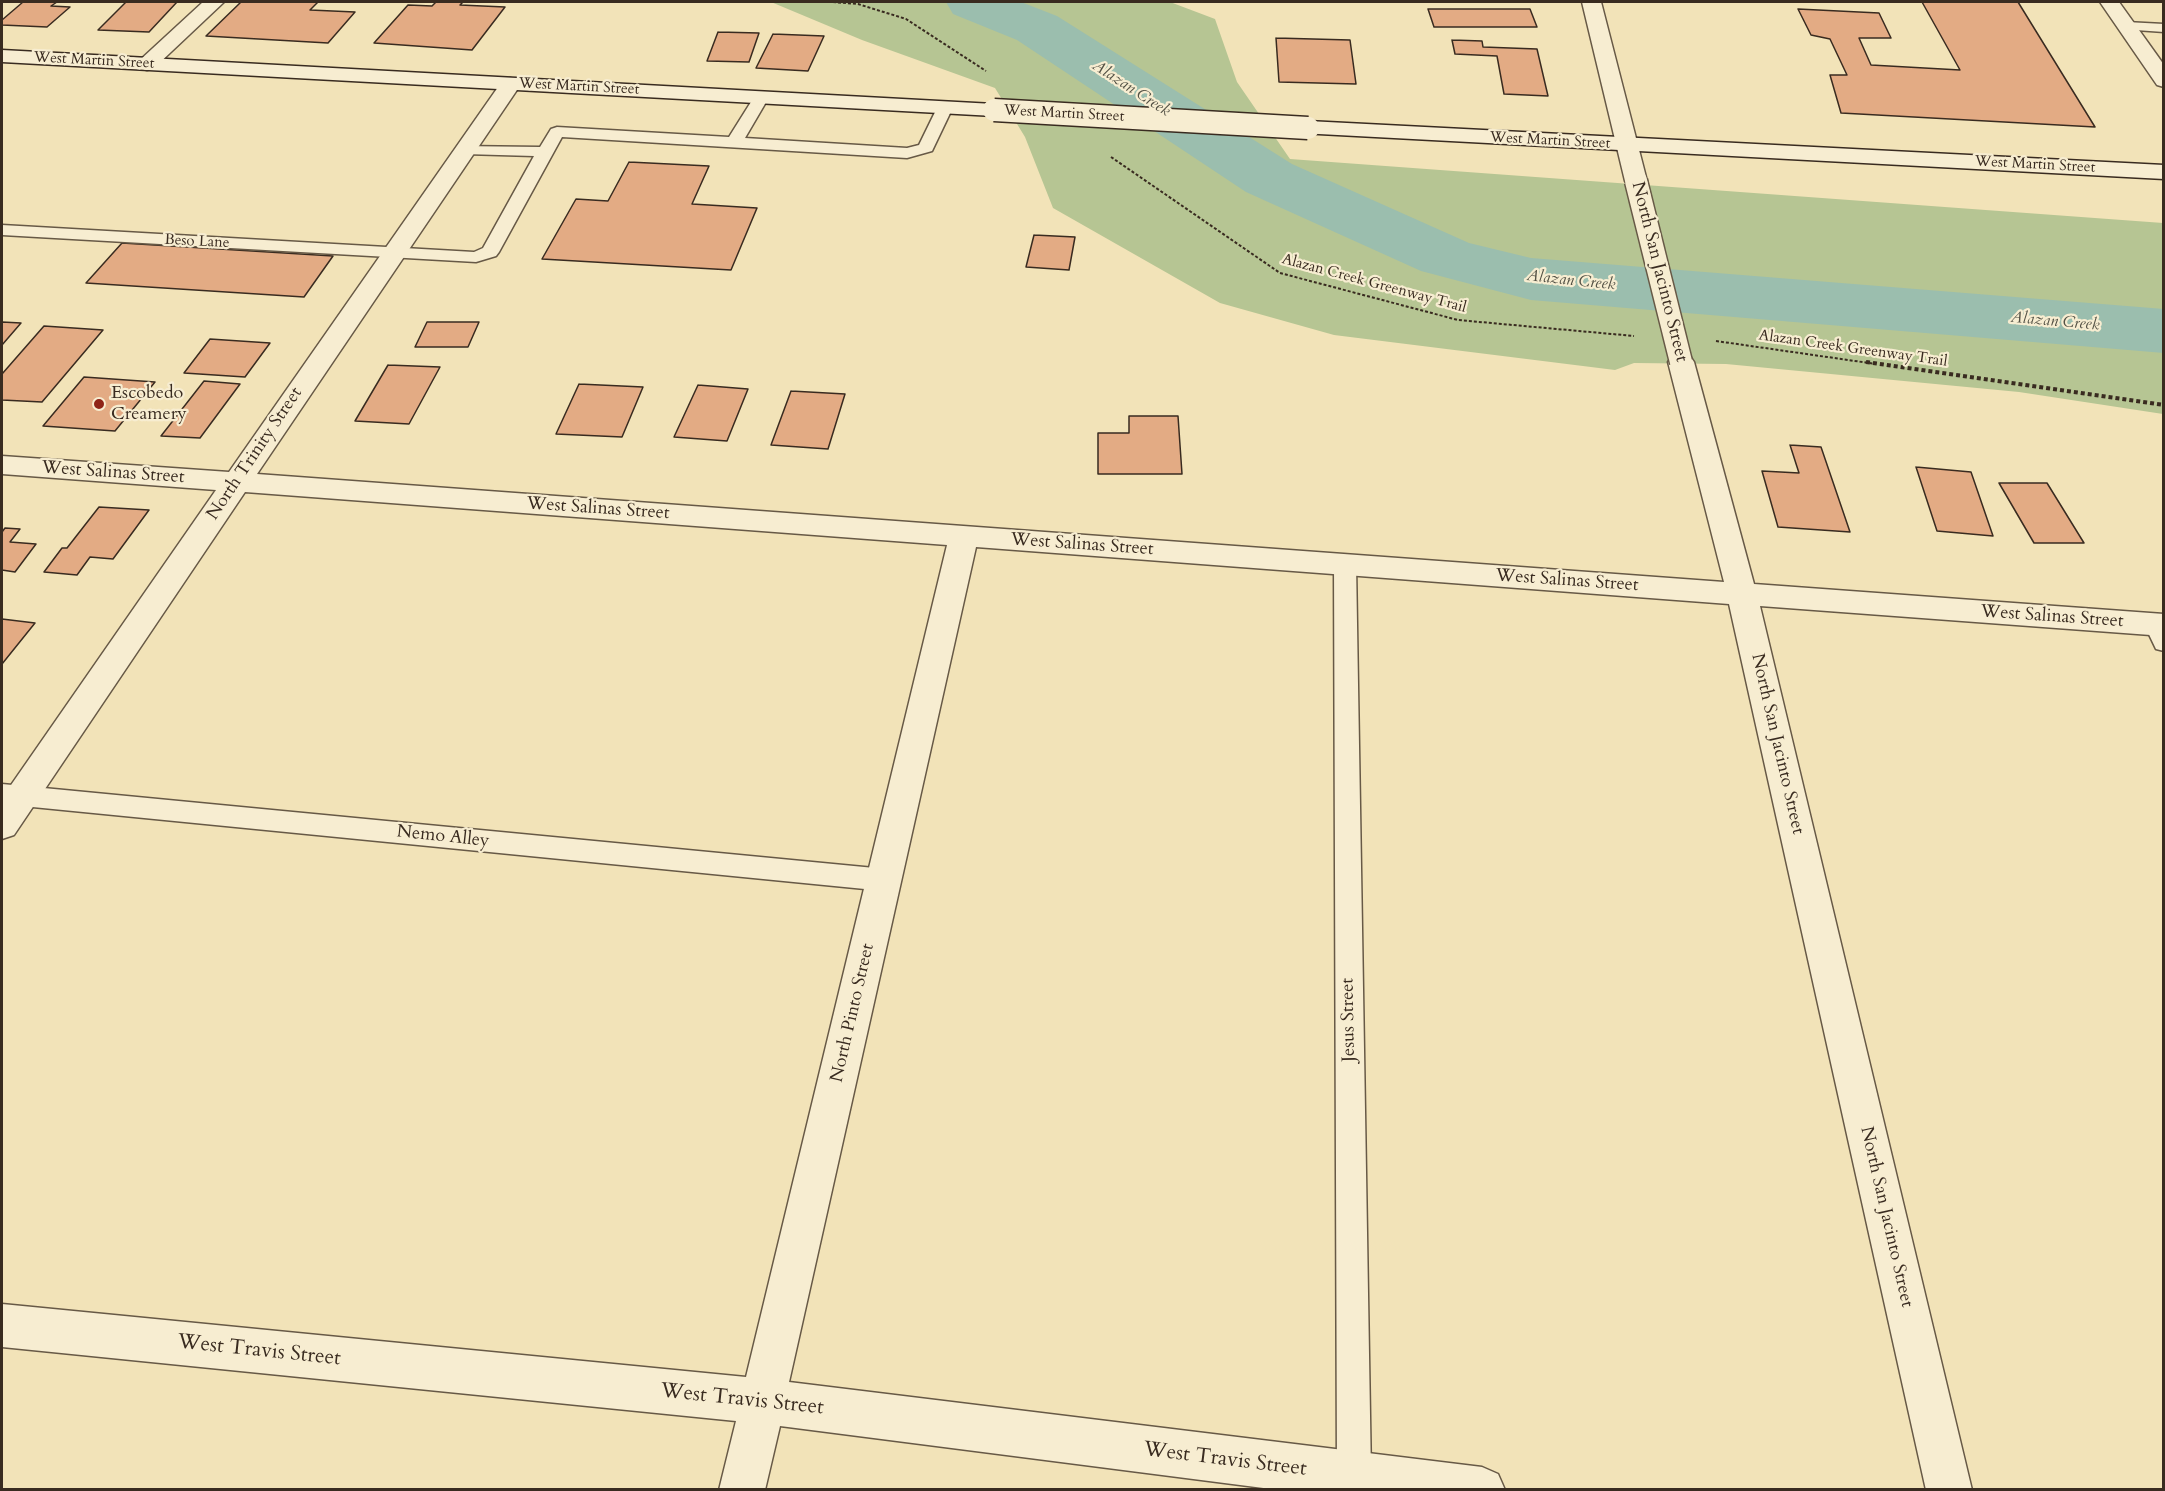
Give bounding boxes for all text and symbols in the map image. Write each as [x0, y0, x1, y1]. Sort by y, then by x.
street label: West Martin Street [33, 49, 155, 73]
water label: Alazan Creek [1088, 57, 1174, 121]
street label: West Martin Street [518, 75, 640, 99]
street label: West Martin Street [1003, 102, 1125, 126]
street label: West Martin Street [1489, 129, 1611, 153]
street label: West Martin Street [1974, 153, 2096, 177]
street label: North San Jacinto Street [1626, 180, 1692, 364]
street label: Beso Lane [164, 231, 230, 253]
street label: Alazan Creek Greenway Trail [1280, 251, 1468, 317]
water label: Alazan Creek [1526, 267, 1616, 295]
water label: Alazan Creek [2010, 309, 2100, 335]
street label: Alazan Creek Greenway Trail [1758, 327, 1948, 371]
place label: Escobedo Creamery [111, 383, 187, 426]
street label: North Trinity Street [203, 384, 307, 524]
marker: Escobedo Creamery [92, 397, 106, 411]
street label: West Salinas Street [41, 457, 185, 489]
street label: West Salinas Street [526, 493, 670, 525]
street label: West Salinas Street [1010, 529, 1154, 561]
street label: West Salinas Street [1495, 565, 1639, 597]
street label: West Salinas Street [1980, 601, 2124, 633]
street label: North San Jacinto Street [1746, 652, 1808, 836]
street label: Nemo Alley [396, 821, 490, 853]
street label: North Pinto Street [827, 942, 879, 1084]
street label: Jesus Street [1337, 978, 1361, 1062]
street label: North San Jacinto Street [1855, 1125, 1917, 1309]
street label: West Travis Street [176, 1330, 342, 1372]
street label: West Travis Street [659, 1379, 825, 1421]
street label: West Travis Street [1142, 1438, 1308, 1482]

